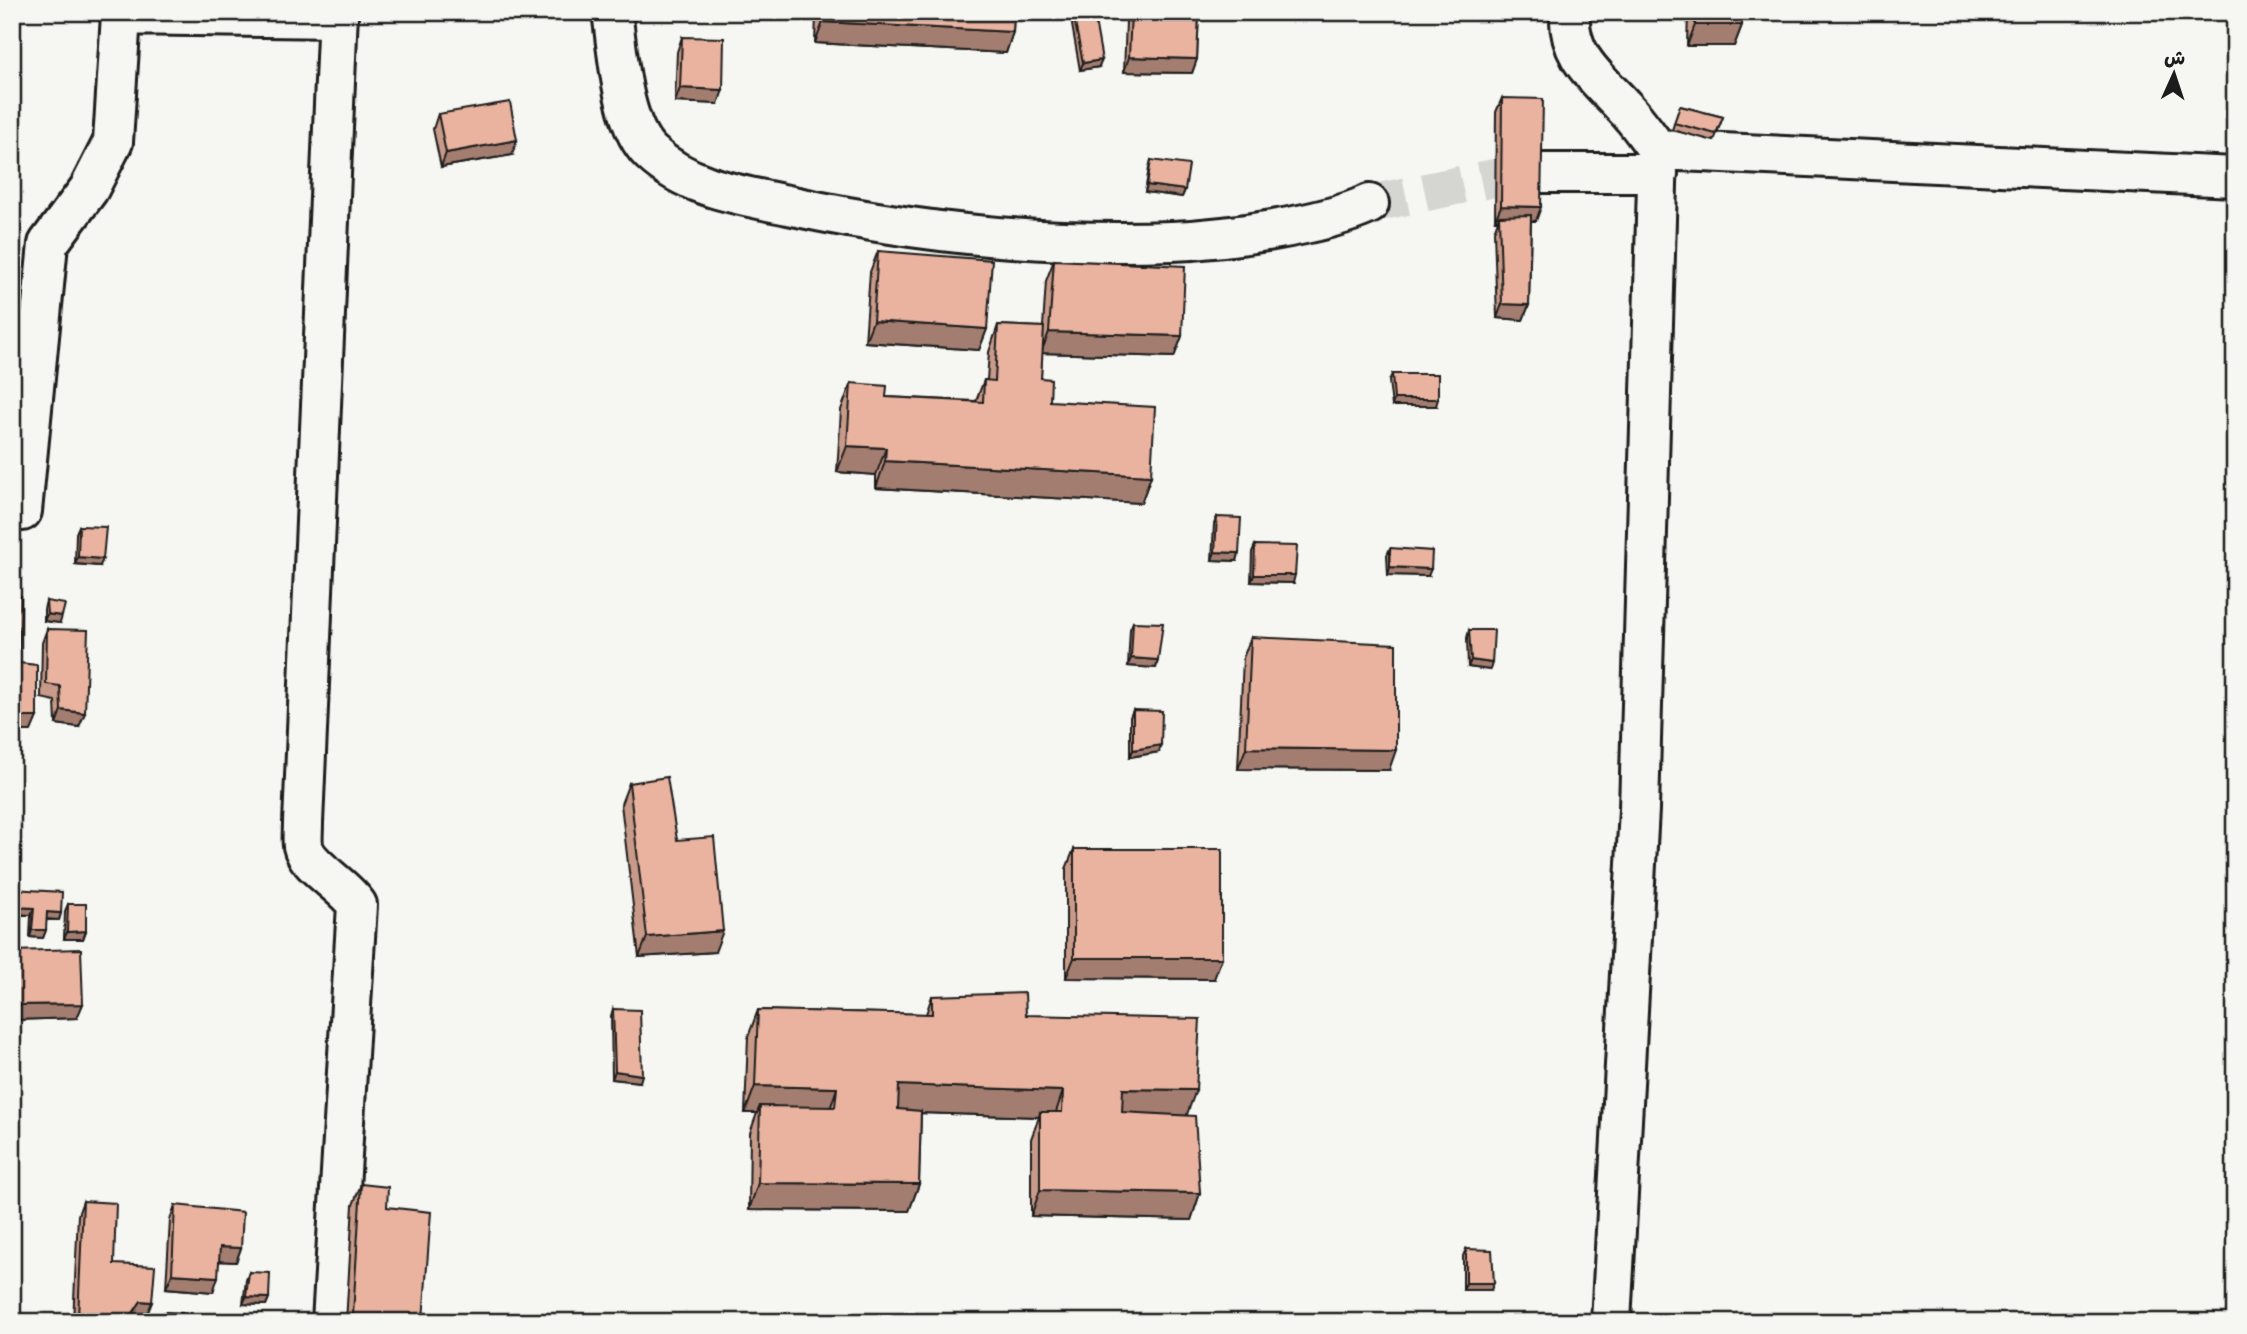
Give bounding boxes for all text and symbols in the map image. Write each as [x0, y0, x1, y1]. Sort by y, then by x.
north arrow [2138, 38, 2208, 108]
text: ش [2164, 46, 2186, 70]

